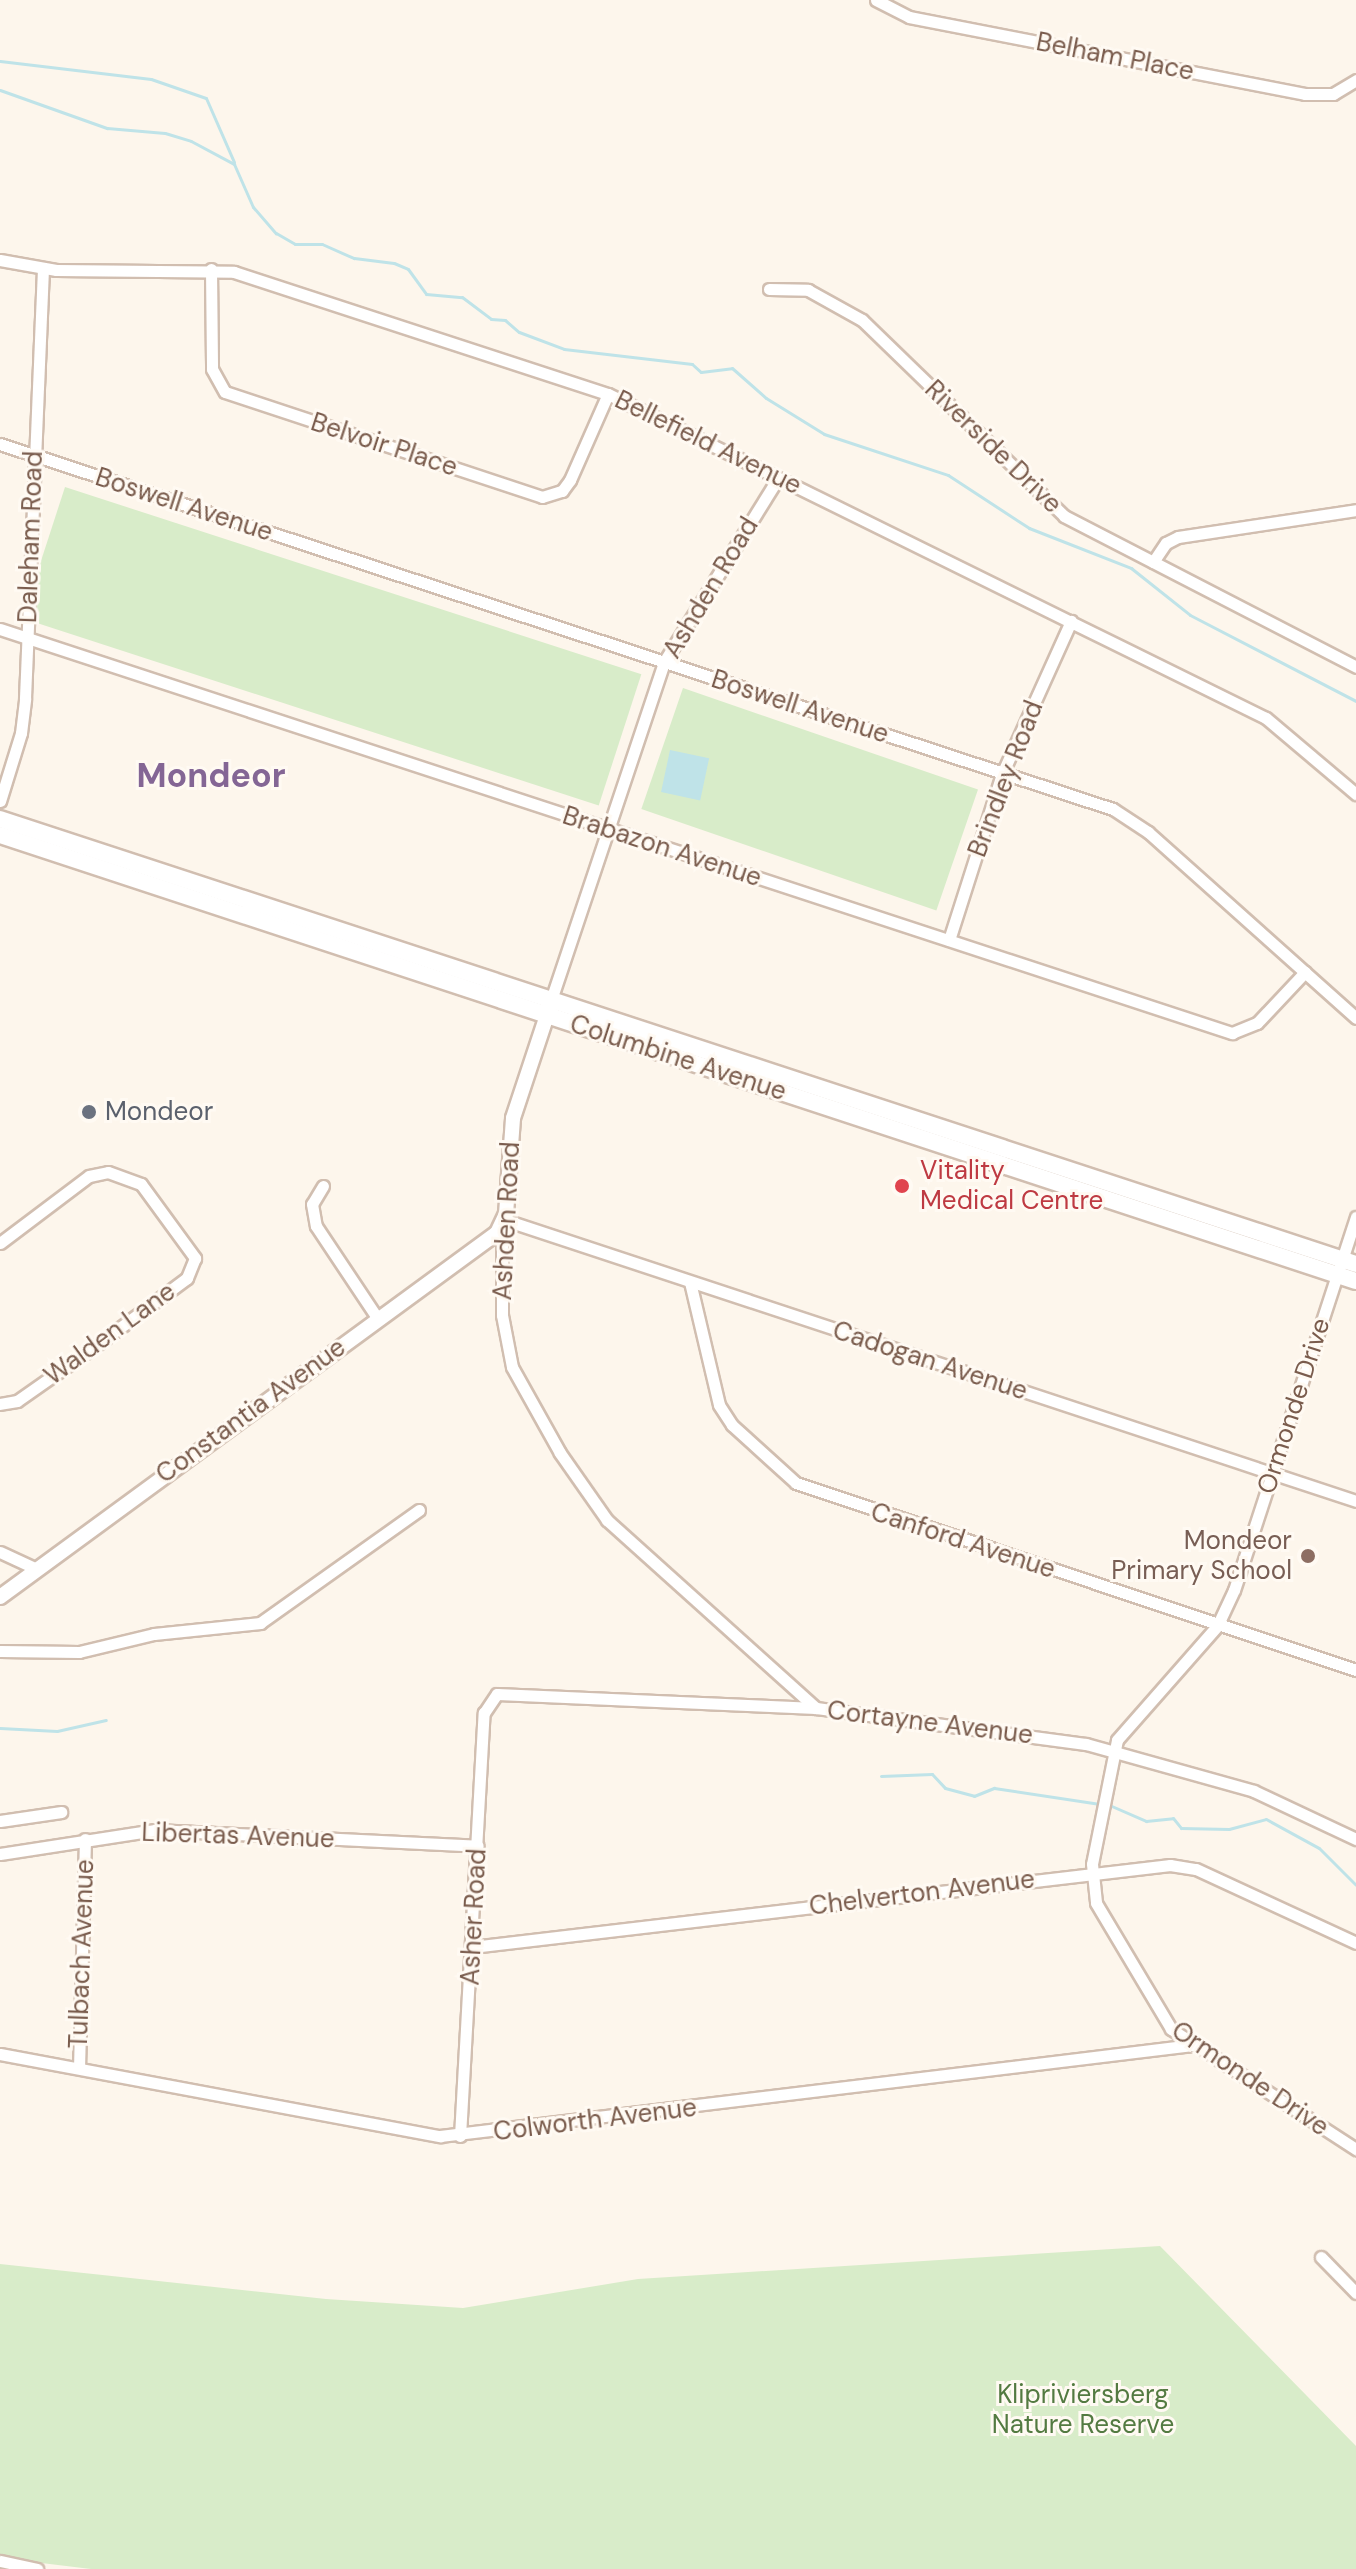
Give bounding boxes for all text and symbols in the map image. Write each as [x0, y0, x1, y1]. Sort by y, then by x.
street label: Belham Place [1033, 26, 1197, 88]
street label: Riverside Drive [918, 374, 1068, 520]
street label: Bellefield Avenue [610, 384, 806, 502]
street label: Belvoir Place [307, 407, 461, 483]
street label: Daleham Road [12, 450, 50, 624]
street label: Boswell Avenue [91, 462, 277, 548]
street label: Ashden Road [657, 512, 765, 664]
street label: Boswell Avenue [707, 664, 893, 750]
street label: Brindley Road [962, 697, 1050, 861]
district label: Mondeor [136, 756, 286, 796]
street label: Brabazon Avenue [559, 800, 765, 894]
street label: Columbine Avenue [566, 1008, 790, 1108]
place label: Mondeor [105, 1096, 213, 1128]
marker: Mondeor [80, 1103, 98, 1121]
street label: Ashden Road [487, 1141, 527, 1301]
place label: Vitality Medical Centre [920, 1155, 1103, 1216]
marker: Vitality Medical Centre [891, 1175, 913, 1197]
street label: Walden Lane [38, 1276, 182, 1392]
street label: Ormonde Drive [1251, 1314, 1337, 1498]
street label: Cadogan Avenue [829, 1315, 1031, 1407]
street label: Constantia Avenue [150, 1332, 352, 1490]
street label: Canford Avenue [867, 1496, 1059, 1586]
place label: Mondeor Primary School [1111, 1525, 1292, 1586]
marker: Mondeor Primary School [1299, 1547, 1317, 1565]
street label: Cortayne Avenue [825, 1695, 1035, 1751]
street label: Libertas Avenue [141, 1817, 335, 1855]
street label: Asher Road [455, 1848, 493, 1986]
street label: Tulbach Avenue [63, 1859, 101, 2049]
street label: Chelverton Avenue [807, 1864, 1037, 1922]
street label: Ormonde Drive [1166, 2015, 1334, 2143]
street label: Colworth Avenue [492, 2092, 698, 2148]
park label: Klipriviersberg Nature Reserve [992, 2379, 1174, 2440]

